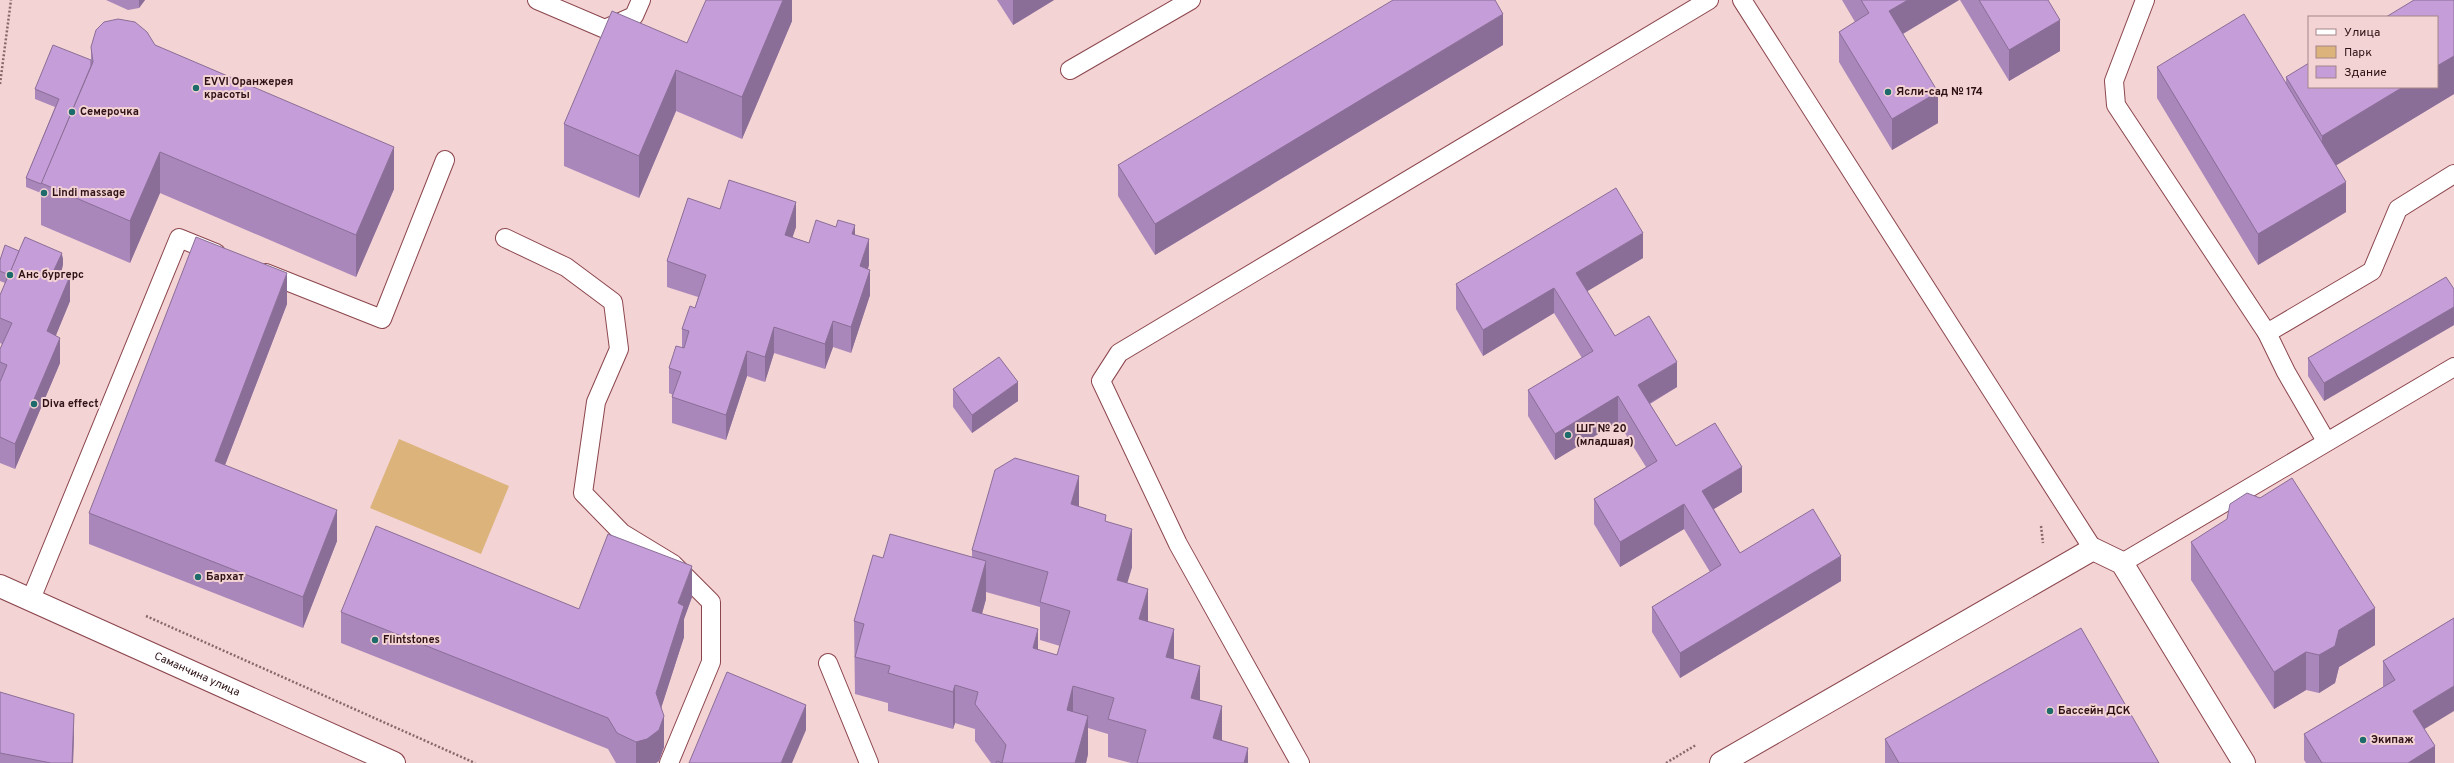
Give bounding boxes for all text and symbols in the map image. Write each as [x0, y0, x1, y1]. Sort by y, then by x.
legend [2308, 16, 2438, 88]
text: Улица [2344, 25, 2380, 41]
text: Парк [2344, 45, 2372, 61]
text: Здание [2344, 65, 2387, 81]
place label: EVVI Оранжерея красоты [204, 75, 293, 102]
marker: EVVI Оранжерея красоты [191, 83, 201, 93]
place label: Ясли-сад № 174 [1896, 85, 1983, 99]
marker: Ясли-сад № 174 [1883, 87, 1893, 97]
place label: Семерочка [80, 105, 139, 119]
marker: Семерочка [67, 107, 77, 117]
place label: Lindi massage [52, 186, 125, 200]
marker: Lindi massage [39, 188, 49, 198]
place label: Анс бургерс [18, 268, 84, 282]
marker: Анс бургерс [5, 270, 15, 280]
place label: Diva effect [42, 397, 98, 411]
marker: Diva effect [29, 399, 39, 409]
place label: ШГ № 20 (младшая) [1576, 422, 1634, 449]
marker: ШГ № 20 (младшая) [1563, 430, 1573, 440]
place label: Бархат [206, 570, 244, 584]
marker: Бархат [193, 572, 203, 582]
place label: Flintstones [383, 633, 440, 647]
marker: Flintstones [370, 635, 380, 645]
street label: Саманчина улица [152, 649, 242, 700]
place label: Бассейн ДСК [2058, 704, 2131, 718]
marker: Бассейн ДСК [2045, 706, 2055, 716]
place label: Экипаж [2371, 733, 2414, 747]
marker: Экипаж [2358, 735, 2368, 745]

